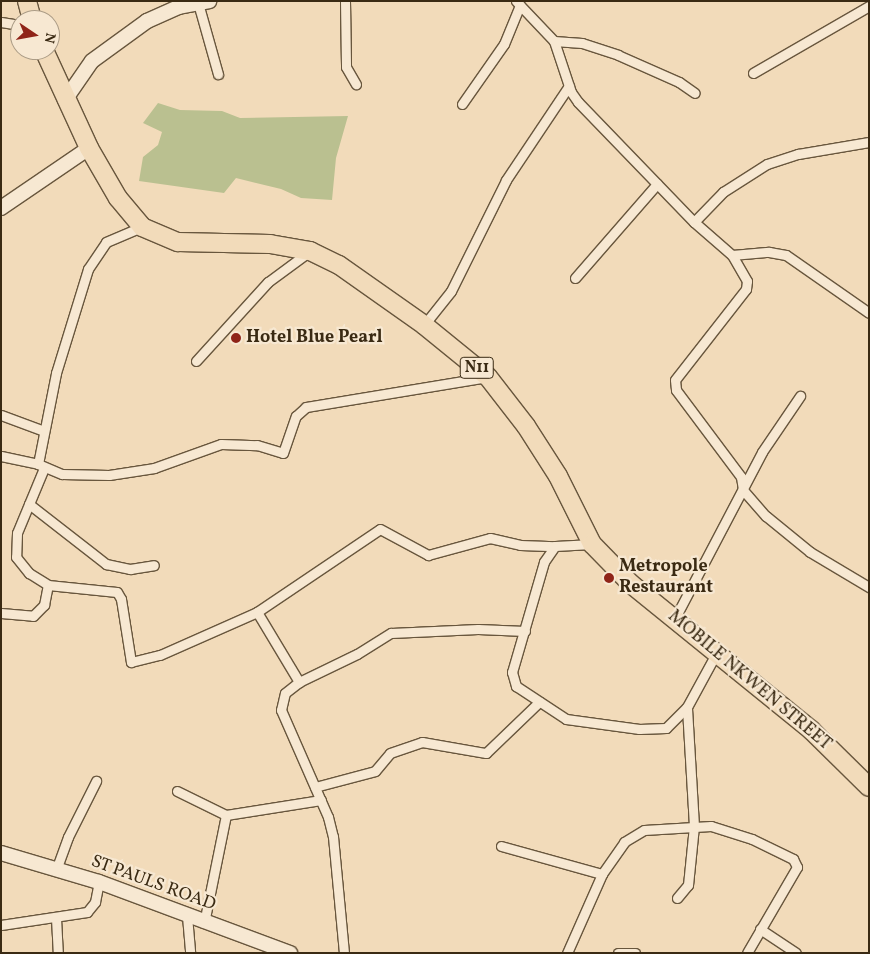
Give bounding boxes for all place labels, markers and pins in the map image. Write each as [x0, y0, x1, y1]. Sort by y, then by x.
place label: Hotel Blue Pearl [246, 327, 383, 349]
marker: Hotel Blue Pearl [230, 332, 242, 344]
place label: Metropole Restaurant [619, 557, 713, 600]
marker: Metropole Restaurant [603, 572, 615, 584]

